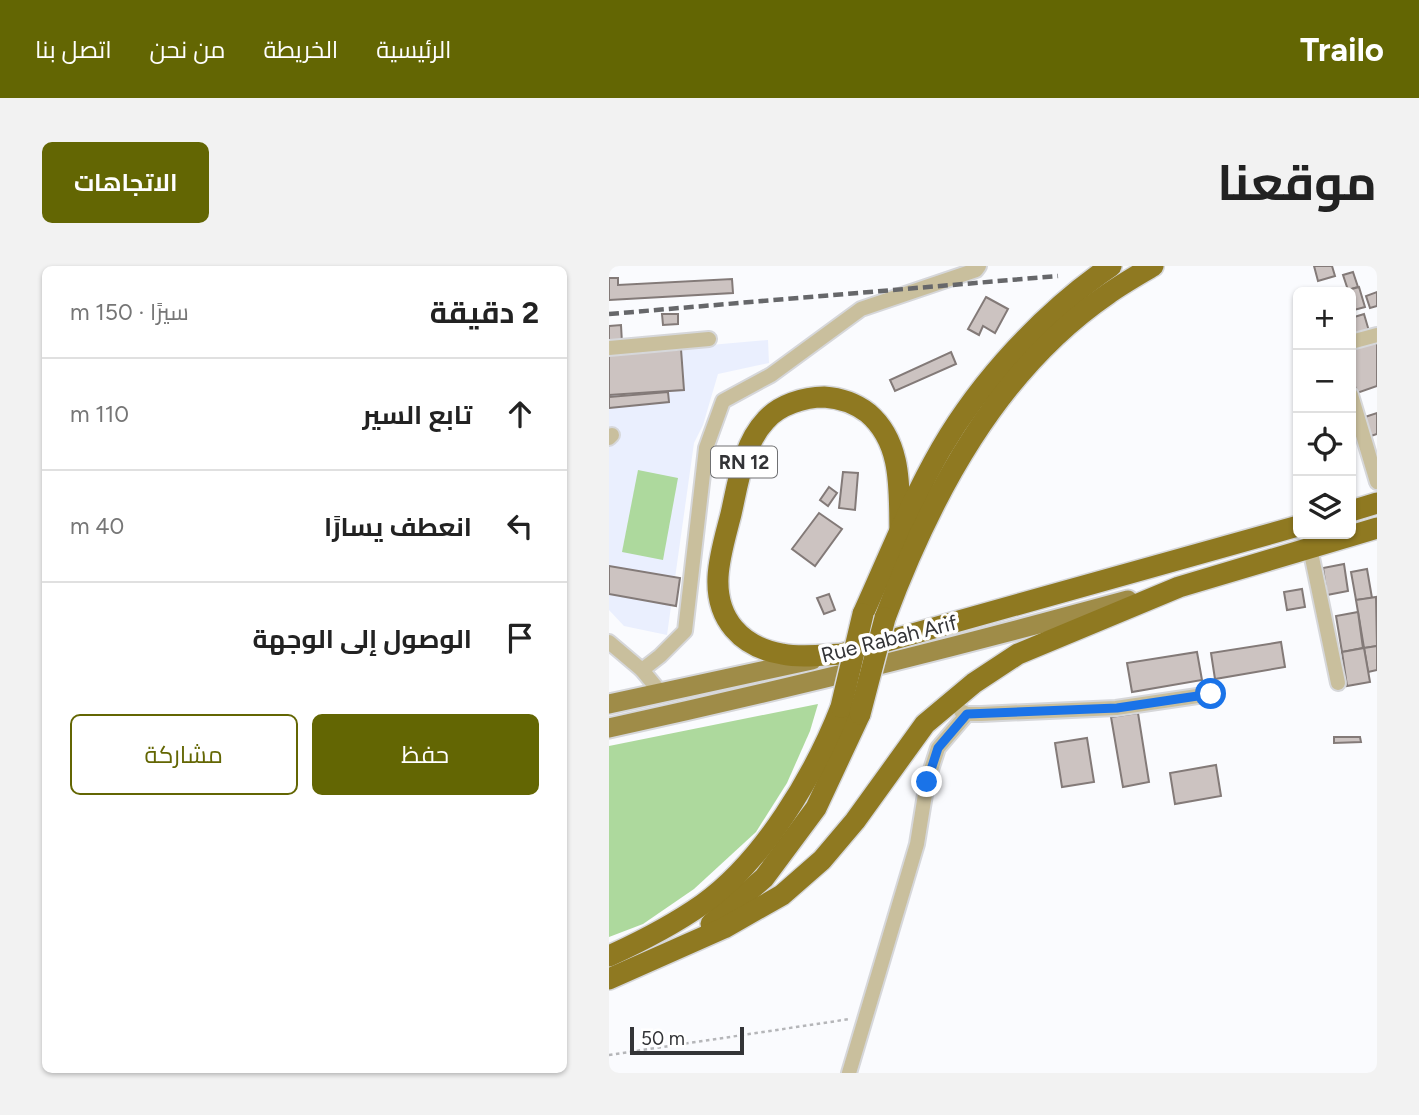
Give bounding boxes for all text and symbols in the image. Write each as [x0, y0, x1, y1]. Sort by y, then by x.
text: Trailo [1300, 30, 1384, 69]
text: اتصل بنا [35, 35, 112, 64]
text: من نحن [150, 35, 225, 64]
text: الخريطة [263, 35, 338, 64]
text: الرئيسية [376, 35, 452, 64]
button: الاتجاهات [42, 142, 209, 223]
text: موقعنا [1217, 153, 1377, 212]
map controls [1293, 287, 1356, 539]
button: + [1293, 287, 1356, 350]
text: 2 دقيقة [430, 294, 539, 331]
text: سيرًا · 150 m [70, 298, 189, 326]
button: − [1293, 350, 1356, 413]
icon: ahead [501, 395, 539, 433]
text: تابع السير [362, 399, 472, 431]
text: 110 m [70, 400, 129, 428]
button: locate [1293, 413, 1356, 476]
road number: RN 12 [711, 446, 777, 478]
button: layers [1293, 476, 1356, 539]
icon: left [501, 507, 539, 545]
text: انعطف يسارًا [324, 511, 472, 543]
text: 40 m [70, 512, 124, 540]
street label: Rue Rabah Arif [818, 609, 960, 667]
icon: arrive [501, 619, 539, 657]
text: الوصول إلى الوجهة [252, 623, 472, 655]
route start [1195, 678, 1226, 709]
button: مشاركة [70, 714, 298, 795]
button: حفظ [312, 714, 539, 795]
route end [911, 766, 942, 797]
scale bar [630, 1024, 744, 1056]
text: 50 m [641, 1027, 685, 1050]

